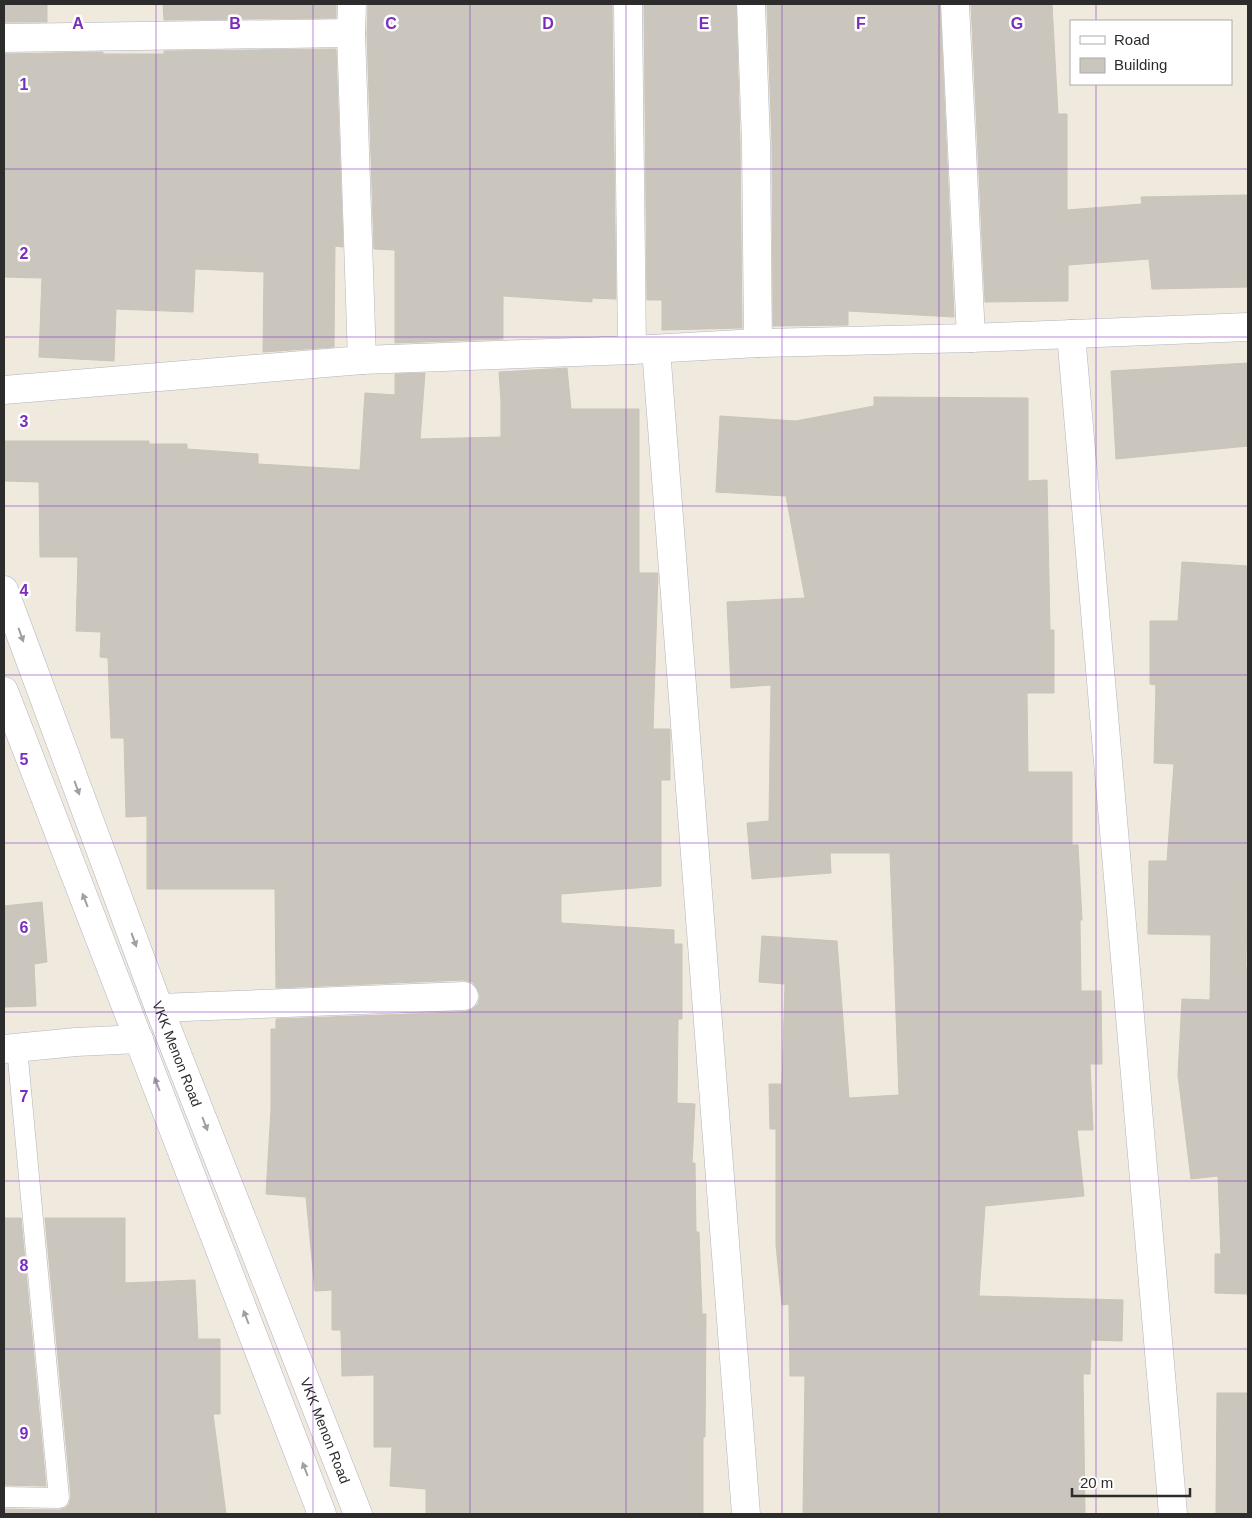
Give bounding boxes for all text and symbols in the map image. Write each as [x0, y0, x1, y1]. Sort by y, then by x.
text: A [72, 15, 84, 32]
text: B [229, 15, 241, 32]
text: C [385, 15, 397, 32]
text: D [542, 15, 554, 32]
text: E [699, 15, 710, 32]
text: F [856, 15, 866, 32]
text: G [1011, 15, 1023, 32]
legend [1070, 20, 1232, 85]
text: Road [1114, 31, 1150, 48]
text: Building [1114, 56, 1167, 73]
text: 1 [20, 76, 29, 93]
text: 2 [20, 245, 29, 262]
text: 3 [20, 413, 29, 430]
text: 4 [20, 582, 29, 599]
one-way arrow [18, 628, 25, 643]
text: 5 [20, 751, 29, 768]
one-way arrow [74, 780, 81, 795]
one-way arrow [81, 892, 89, 907]
text: 6 [20, 919, 29, 936]
one-way arrow [130, 933, 138, 948]
street label: VKK Menon Road [149, 999, 205, 1109]
one-way arrow [152, 1077, 160, 1091]
text: 7 [20, 1088, 29, 1105]
one-way arrow [201, 1117, 209, 1132]
text: 8 [20, 1257, 29, 1274]
one-way arrow [242, 1310, 250, 1324]
street label: VKK Menon Road [297, 1376, 353, 1486]
text: 9 [20, 1425, 29, 1442]
one-way arrow [301, 1461, 309, 1476]
scale bar [1072, 1466, 1190, 1498]
text: 20 m [1080, 1474, 1113, 1491]

